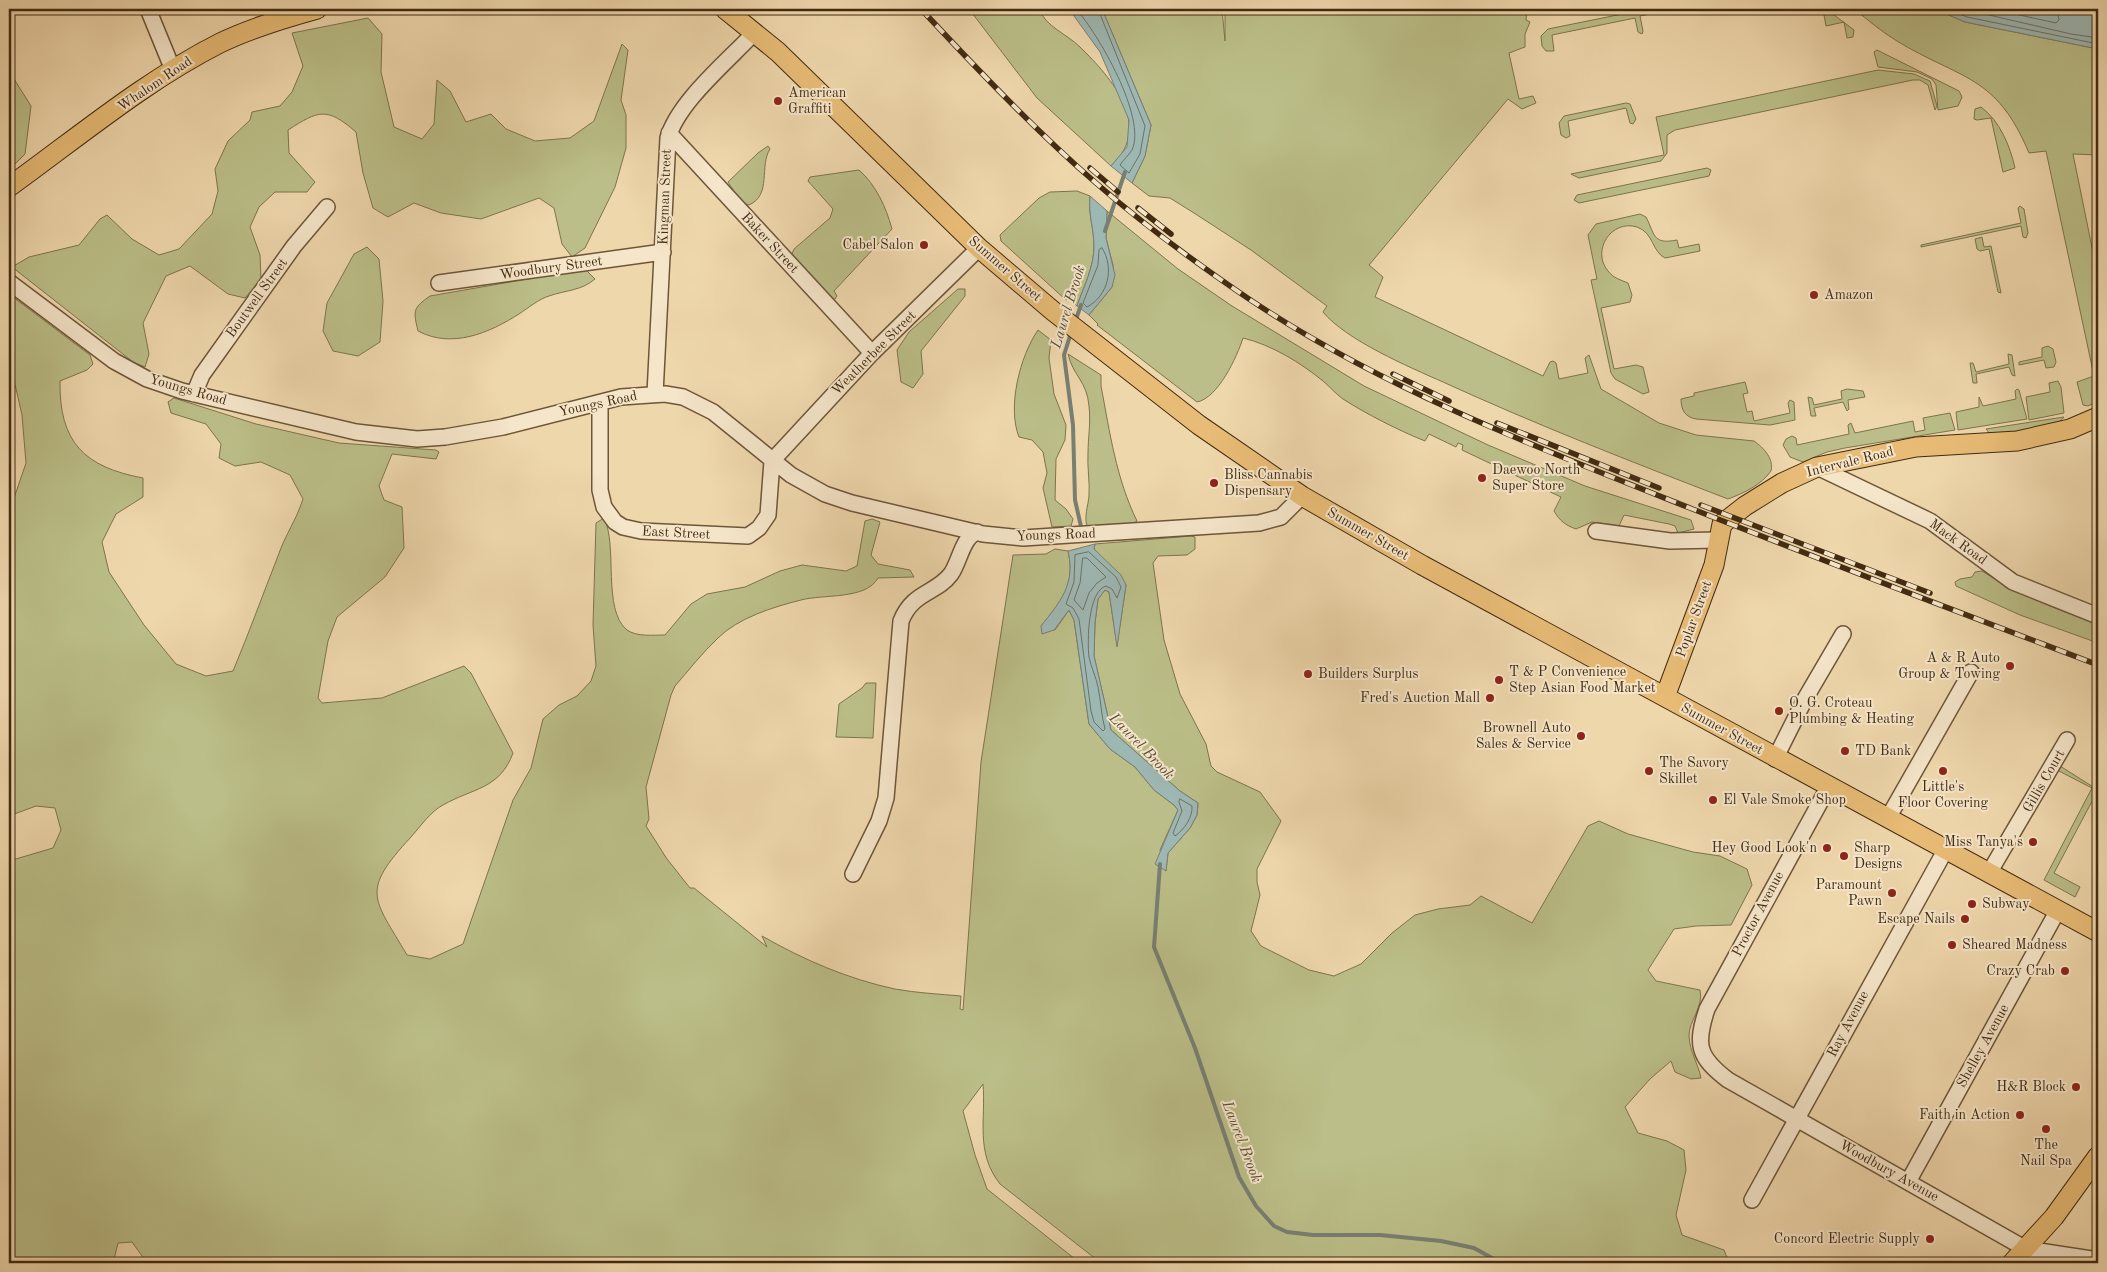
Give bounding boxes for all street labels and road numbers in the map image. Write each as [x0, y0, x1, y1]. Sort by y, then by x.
street label: Whalom Road [115, 54, 195, 114]
street label: Kingman Street [656, 149, 674, 245]
street label: Baker Street [739, 210, 801, 276]
street label: Summer Street [966, 234, 1044, 304]
street label: Woodbury Street [499, 254, 603, 282]
street label: Boutwell Street [224, 256, 290, 340]
street label: Weatherbee Street [829, 308, 919, 398]
street label: Youngs Road [148, 372, 228, 408]
street label: Youngs Road [557, 389, 639, 419]
street label: Intervale Road [1805, 444, 1895, 480]
street label: Summer Street [1325, 505, 1411, 563]
street label: Mack Road [1927, 517, 1989, 567]
street label: East Street [641, 524, 711, 542]
street label: Youngs Road [1016, 527, 1096, 543]
street label: Poplar Street [1674, 579, 1714, 659]
street label: Summer Street [1679, 701, 1766, 757]
street label: Gillis Court [2021, 747, 2068, 815]
street label: Proctor Avenue [1730, 869, 1786, 959]
street label: Ray Avenue [1825, 989, 1871, 1059]
street label: Shelley Avenue [1954, 1002, 2012, 1090]
street label: Woodbury Avenue [1837, 1138, 1941, 1204]

